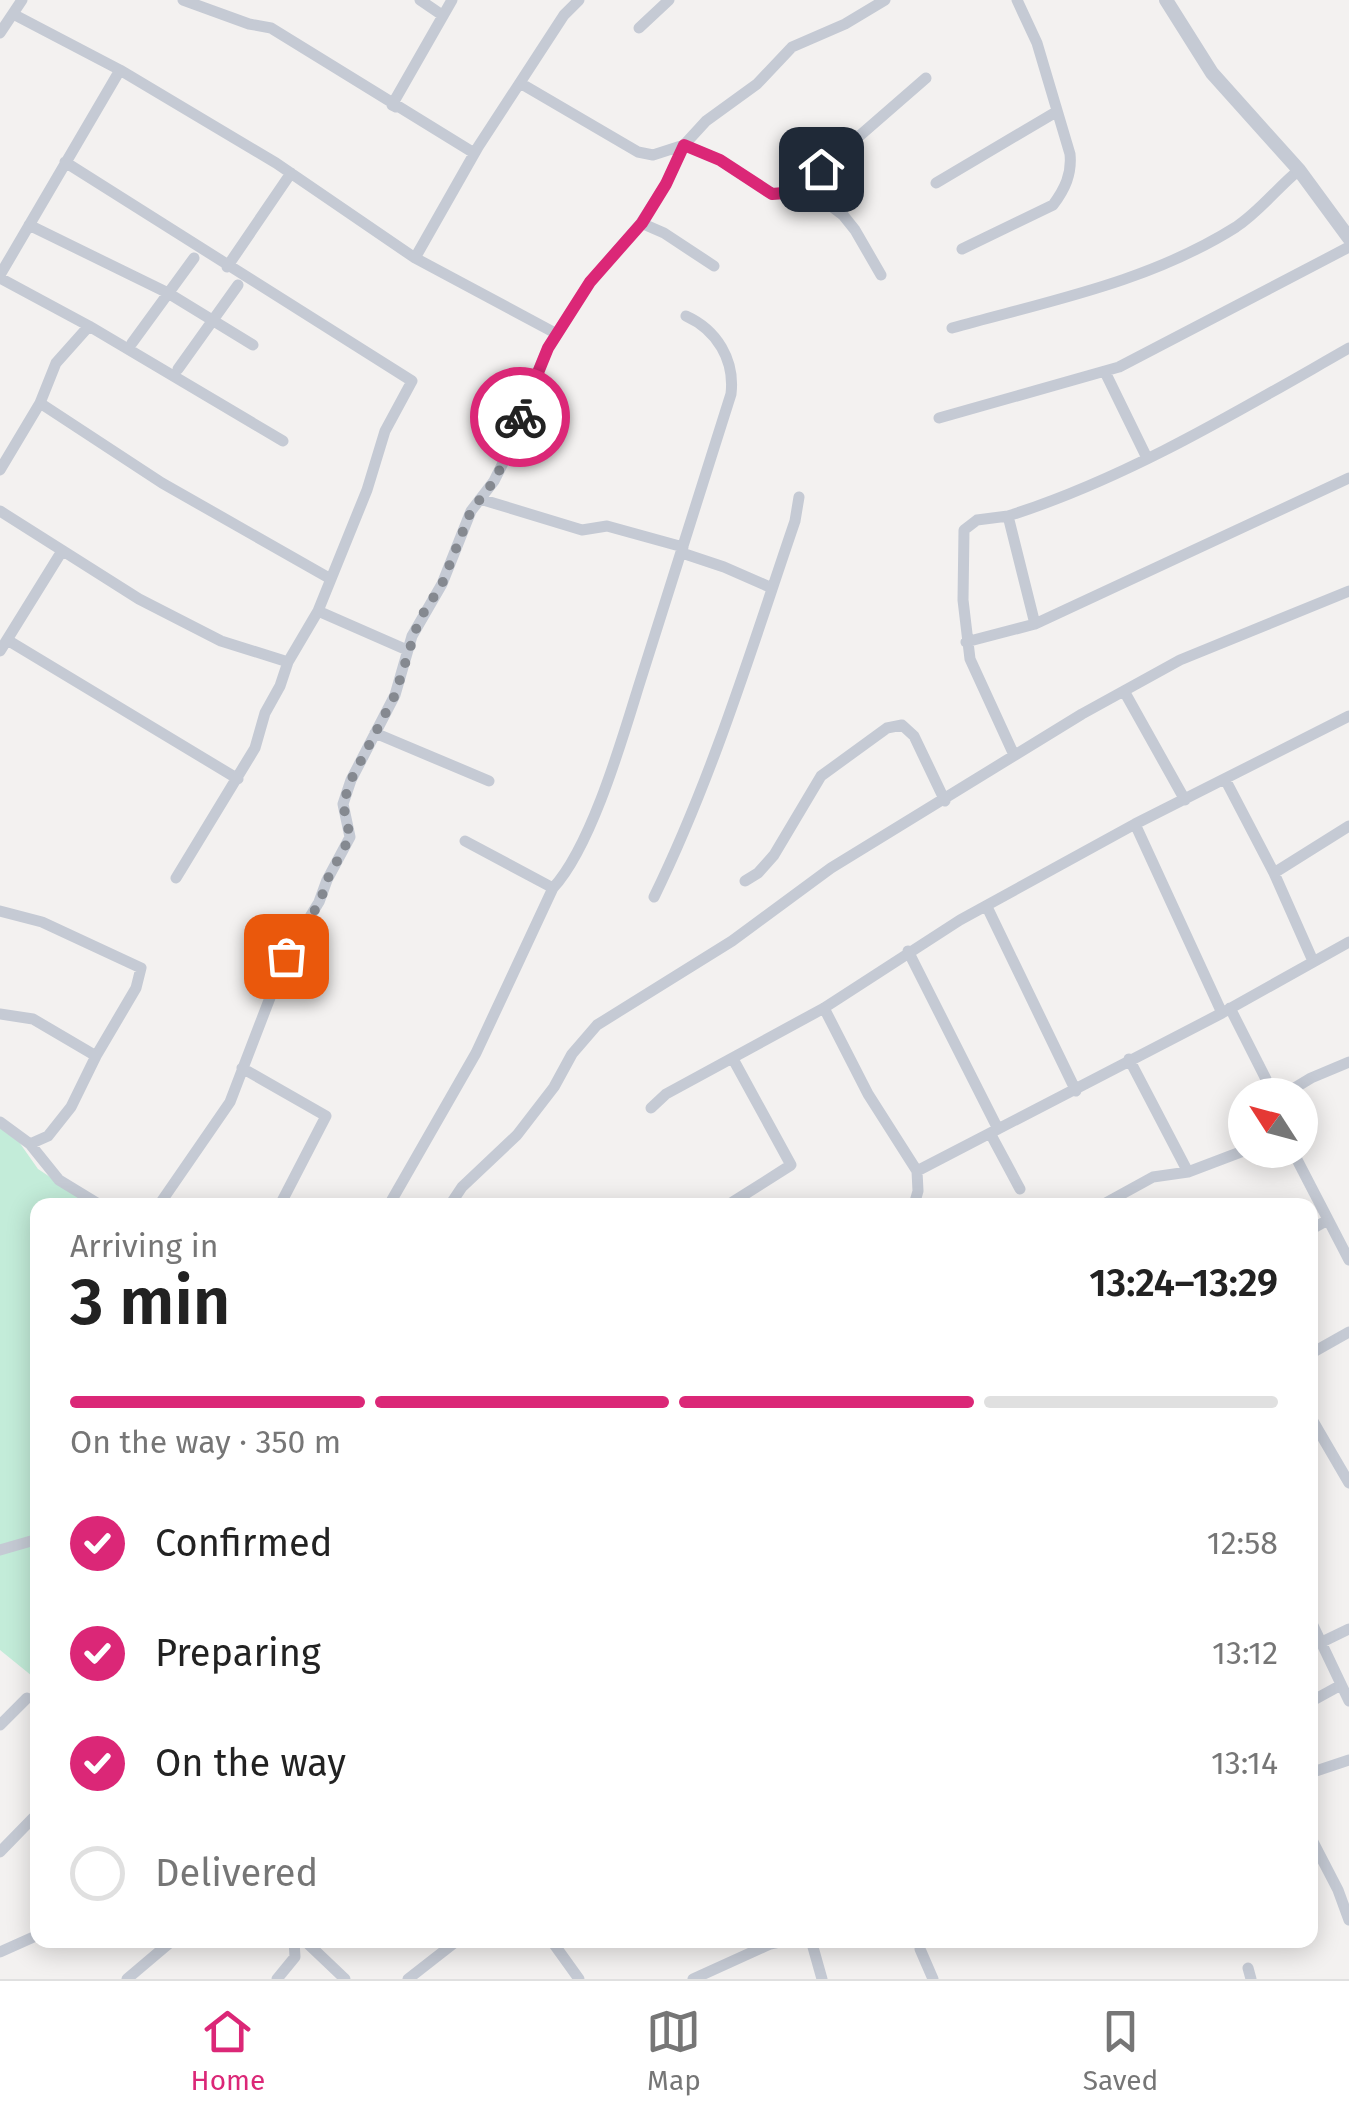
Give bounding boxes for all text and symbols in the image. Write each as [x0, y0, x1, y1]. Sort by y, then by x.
pin [779, 127, 864, 212]
icon: home [794, 142, 849, 197]
courier [470, 367, 570, 467]
icon: bike [493, 390, 548, 445]
pin [244, 914, 329, 999]
icon: bag [259, 929, 314, 984]
north arrow [1228, 1078, 1318, 1168]
map controls [1228, 1078, 1318, 1168]
text: Arriving in [70, 1227, 218, 1265]
text: 13:24–13:29 [1089, 1260, 1278, 1306]
text: 3 min [70, 1263, 230, 1341]
text: On the way · 350 m [70, 1423, 341, 1461]
icon: check [70, 1516, 125, 1571]
text: Confirmed [155, 1520, 333, 1566]
text: 12:58 [1207, 1524, 1278, 1562]
icon: check [70, 1626, 125, 1681]
text: Preparing [155, 1630, 321, 1676]
text: 13:12 [1212, 1634, 1278, 1672]
icon: check [70, 1736, 125, 1791]
text: On the way [155, 1740, 346, 1786]
text: 13:14 [1211, 1744, 1278, 1782]
text: Delivered [155, 1850, 318, 1896]
tab: Home [191, 2004, 265, 2097]
tab: Map [646, 2004, 701, 2097]
tab: Saved [1083, 2004, 1158, 2097]

